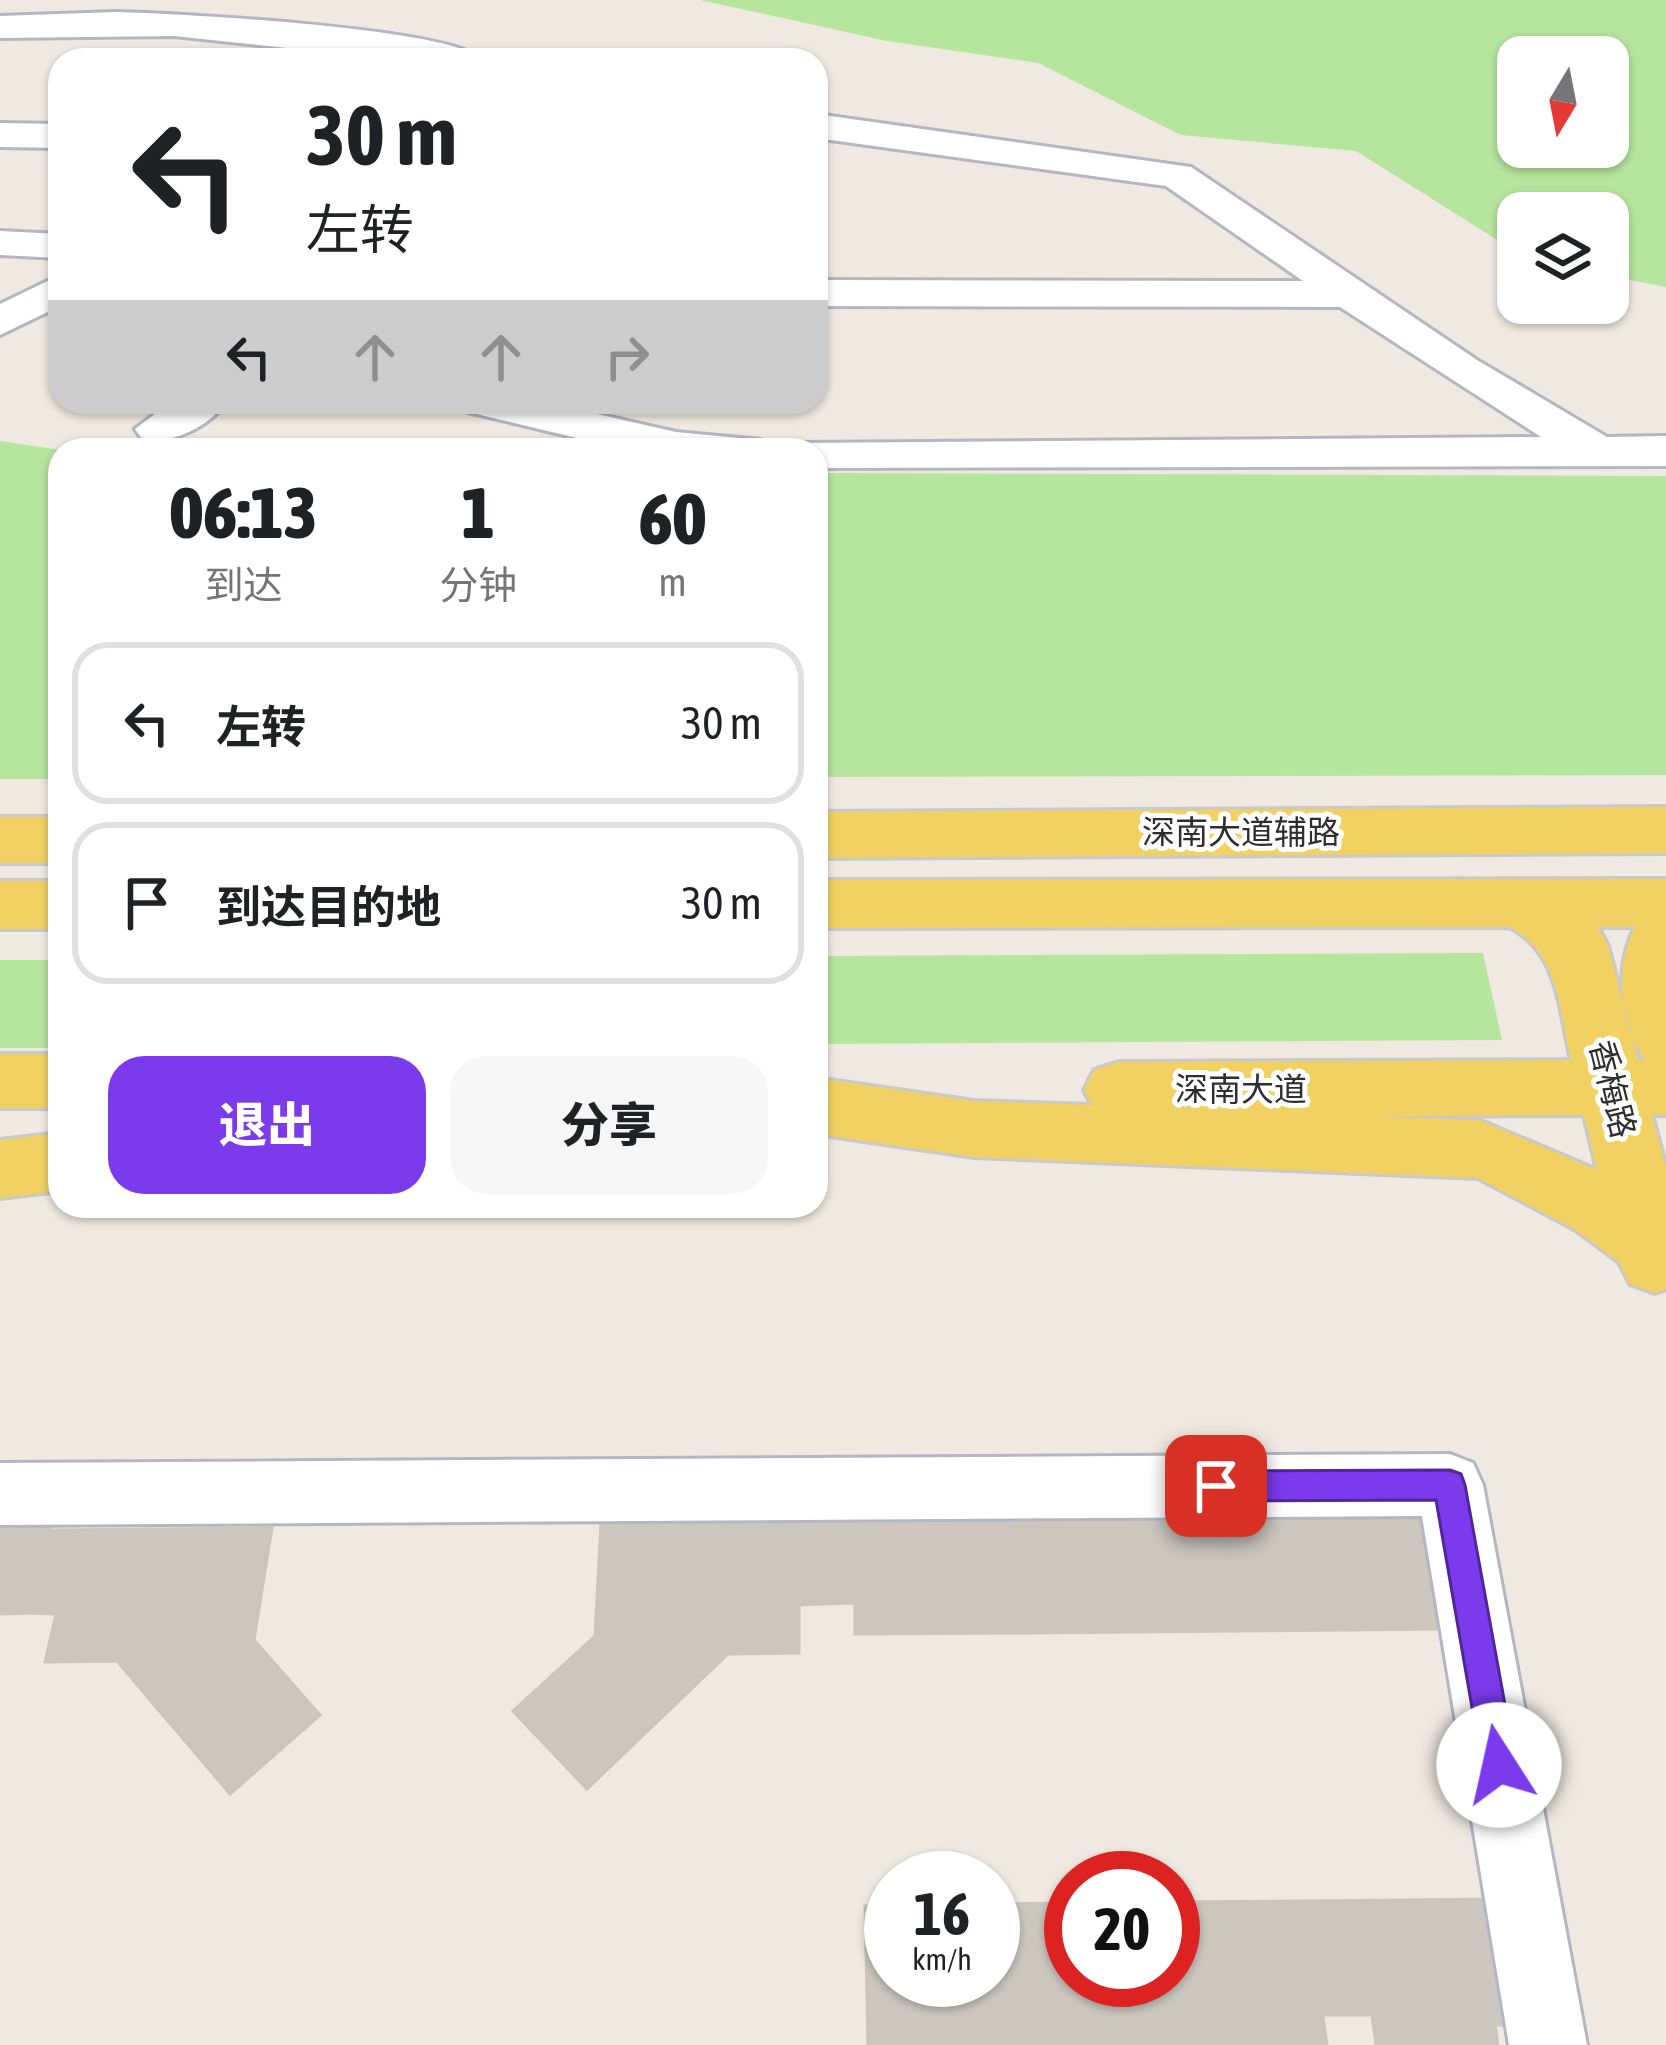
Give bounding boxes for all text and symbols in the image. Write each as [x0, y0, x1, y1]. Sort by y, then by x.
north arrow [1497, 36, 1629, 168]
map controls [1497, 36, 1629, 324]
text: 30 m [306, 87, 457, 183]
icon: left [108, 96, 264, 252]
button: layers [1497, 192, 1629, 324]
text: 左转 [306, 199, 414, 260]
icon: left [216, 324, 282, 390]
icon: ahead [342, 324, 408, 390]
icon: ahead [468, 324, 534, 390]
icon: right [594, 324, 660, 390]
text: 06:13 [170, 471, 318, 553]
text: 1 [461, 471, 495, 553]
text: 60 [639, 477, 706, 559]
text: m [659, 560, 687, 604]
text: 到达 [205, 563, 283, 607]
text: 分钟 [439, 563, 517, 607]
icon: left [114, 690, 180, 756]
text: 30 m [681, 697, 762, 749]
text: 左转 [216, 701, 306, 753]
street label: 深南大道辅路 [1142, 813, 1340, 851]
icon: arrive [114, 870, 180, 936]
text: 30 m [681, 877, 762, 929]
text: 到达目的地 [216, 881, 441, 933]
street label: 香梅路 [1583, 1036, 1643, 1142]
button: 退出 [108, 1056, 426, 1194]
button: 分享 [450, 1056, 768, 1194]
street label: 深南大道 [1175, 1070, 1307, 1108]
pin [1165, 1435, 1267, 1537]
icon: arrive [1183, 1453, 1249, 1519]
position arrow [1436, 1702, 1562, 1828]
speed limit sign: 20 [1044, 1851, 1200, 2007]
text: 16 [914, 1879, 970, 1948]
text: km/h [912, 1942, 972, 1976]

